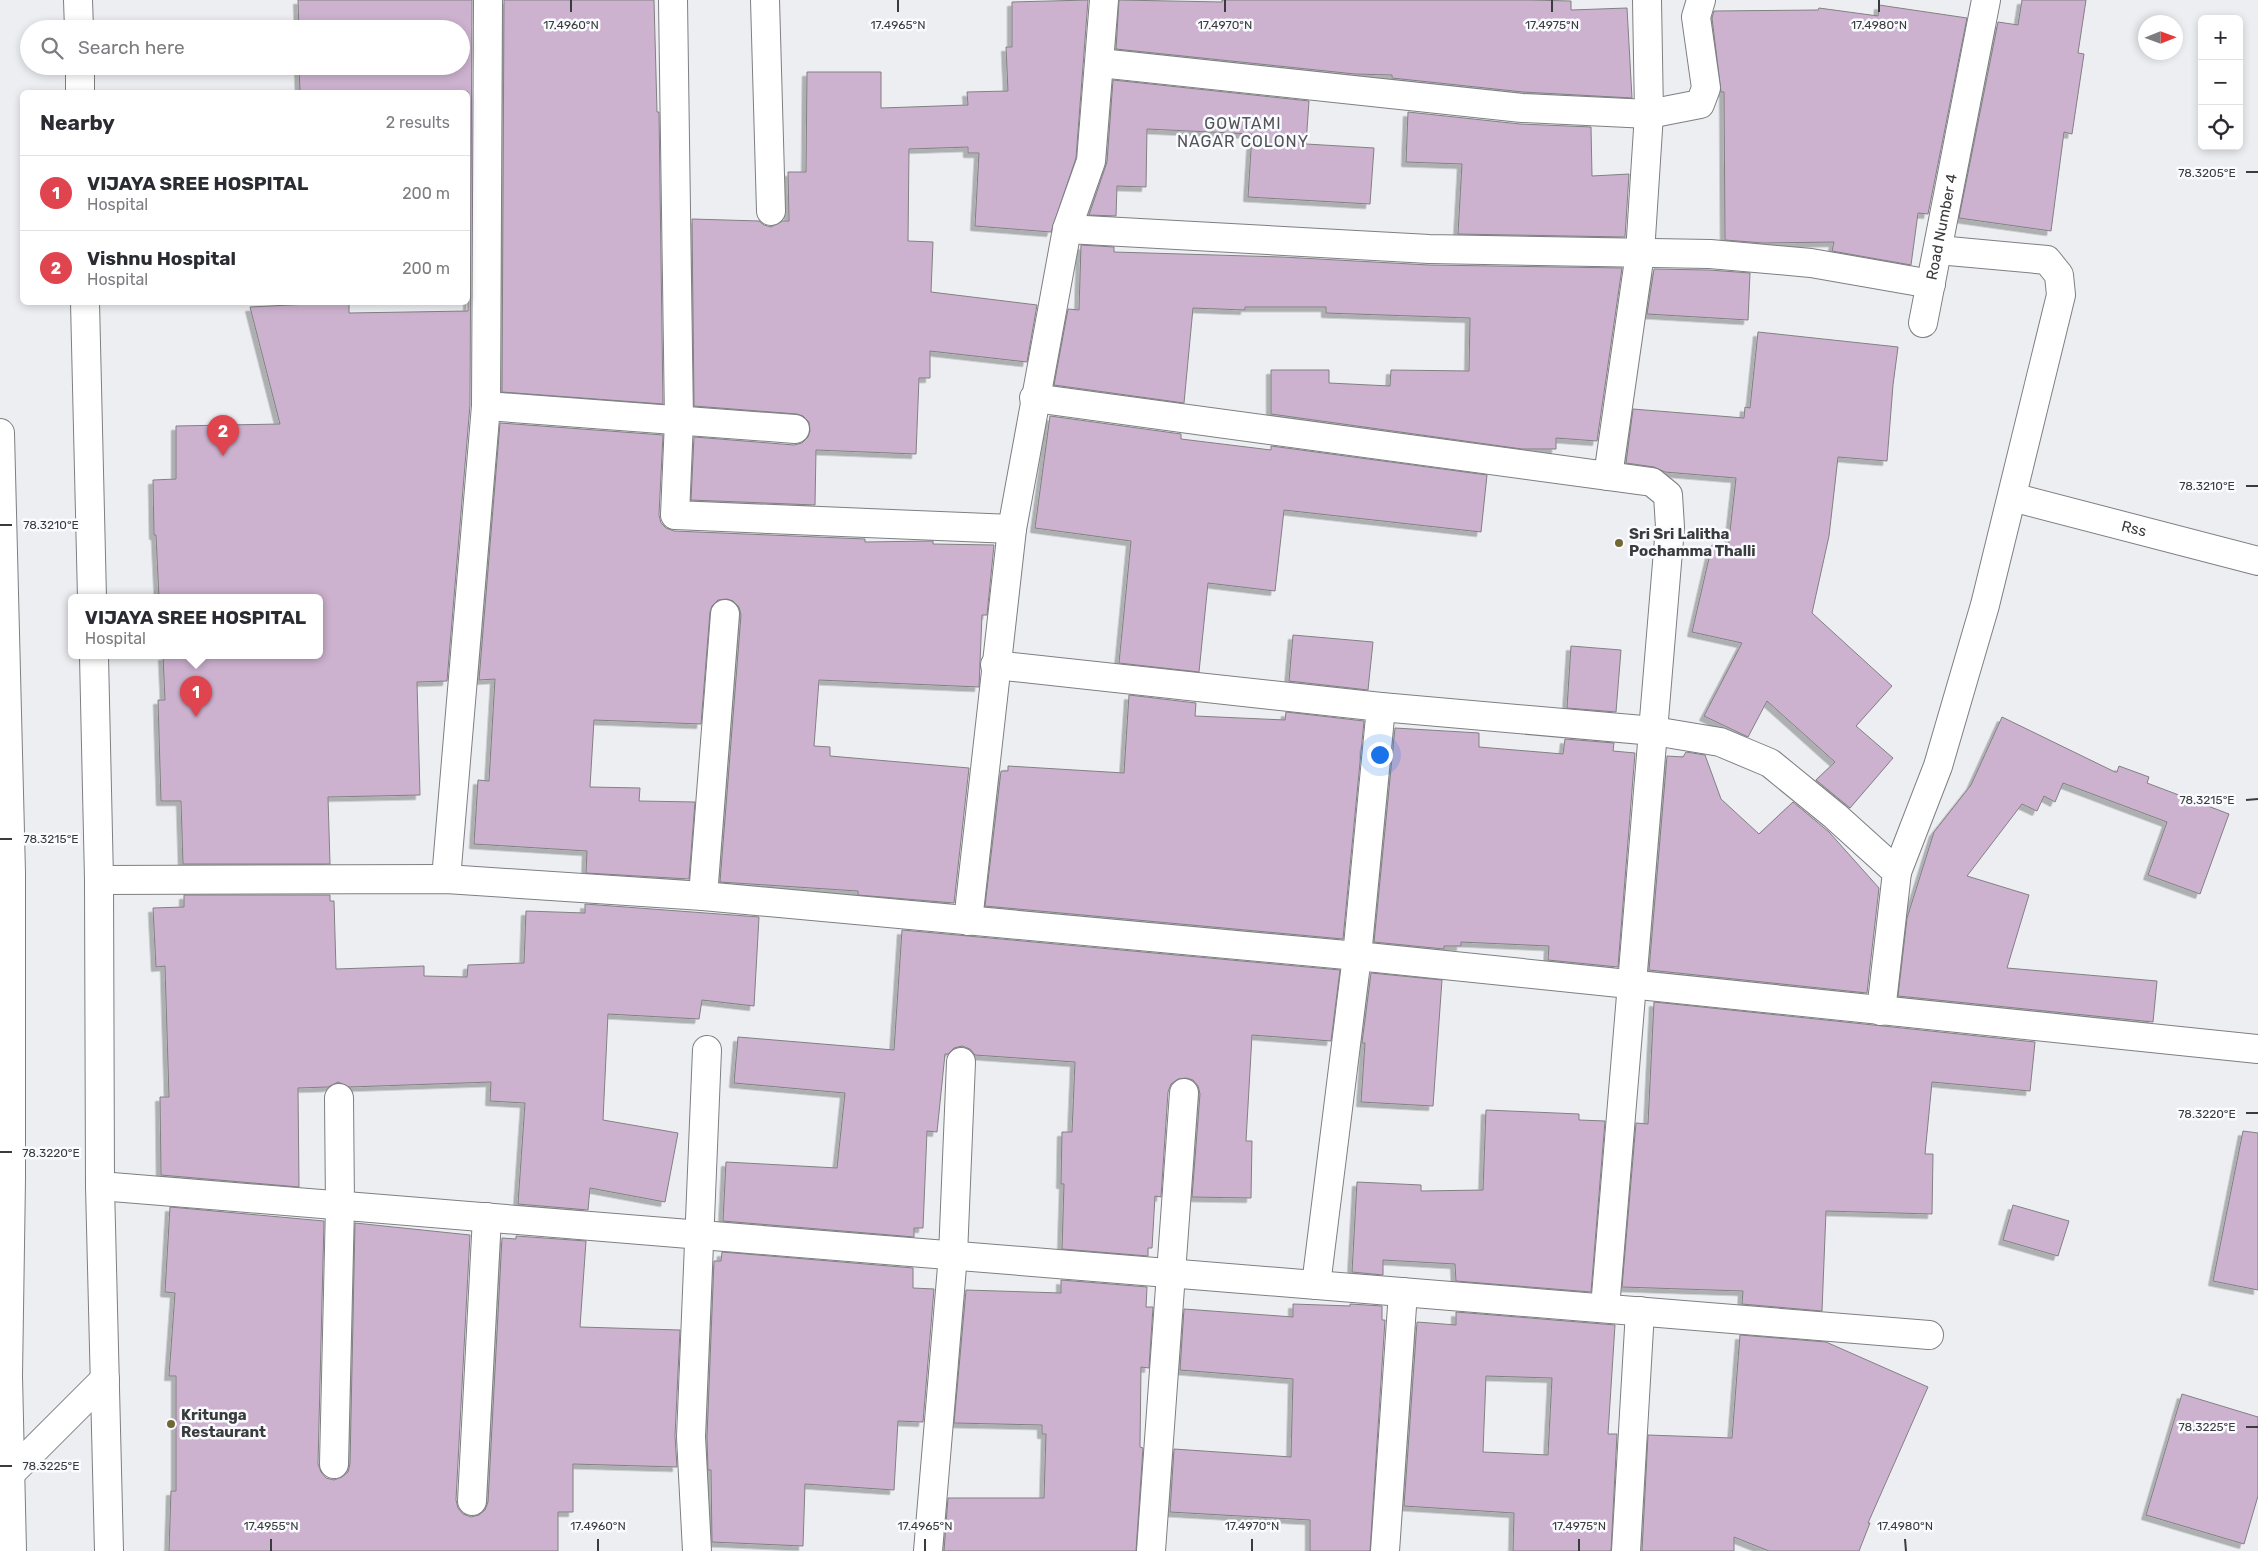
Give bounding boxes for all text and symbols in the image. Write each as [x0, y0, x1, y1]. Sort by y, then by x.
north arrow [2138, 15, 2183, 60]
map controls [2198, 15, 2243, 150]
button: + [2198, 15, 2243, 60]
text: 17.4960°N [543, 18, 599, 32]
text: 17.4965°N [870, 18, 926, 32]
text: 17.4970°N [1198, 18, 1252, 32]
text: 17.4975°N [1525, 18, 1579, 32]
text: 17.4980°N [1851, 18, 1907, 32]
search box [20, 20, 470, 75]
icon: search [38, 34, 66, 62]
text: Search here [78, 36, 185, 59]
button: − [2198, 60, 2243, 105]
button: locate [2198, 105, 2243, 150]
text: Nearby [40, 110, 115, 135]
text: 2 results [386, 113, 450, 132]
district label: GOWTAMI NAGAR COLONY [1177, 114, 1309, 151]
text: 78.3205°E [2178, 166, 2236, 180]
text: VIJAYA SREE HOSPITAL [87, 172, 308, 195]
street label: Road Number 4 [1923, 172, 1961, 281]
text: 1 [52, 184, 60, 203]
text: 200 m [402, 184, 450, 203]
text: Hospital [87, 195, 148, 214]
text: Vishnu Hospital [87, 247, 236, 270]
text: 2 [51, 259, 61, 278]
text: 200 m [402, 259, 450, 278]
text: Hospital [87, 270, 148, 289]
pin: 2 [207, 415, 239, 456]
text: 78.3210°E [2179, 479, 2235, 493]
street label: Rss [2120, 517, 2149, 541]
text: 78.3210°E [23, 518, 79, 532]
place label: Sri Sri Lalitha Pochamma Thalli [1629, 525, 1756, 560]
marker: Sri Sri Lalitha Pochamma Thalli [1613, 537, 1625, 549]
popup [68, 594, 323, 659]
text: VIJAYA SREE HOSPITAL [85, 606, 306, 629]
text: Hospital [85, 629, 146, 648]
pin: 1 [180, 676, 212, 717]
your location [1367, 742, 1393, 768]
text: 78.3215°E [2179, 793, 2235, 807]
text: 78.3215°E [23, 832, 79, 846]
text: 78.3220°E [2178, 1107, 2236, 1121]
text: 78.3220°E [22, 1146, 80, 1160]
place label: Kritunga Restaurant [181, 1406, 266, 1441]
marker: Kritunga Restaurant [165, 1418, 177, 1430]
text: 78.3225°E [2178, 1420, 2236, 1434]
text: 78.3225°E [22, 1459, 80, 1473]
text: 17.4955°N [243, 1519, 299, 1533]
text: 17.4960°N [570, 1519, 626, 1533]
text: 17.4965°N [897, 1519, 953, 1533]
text: 17.4970°N [1225, 1519, 1279, 1533]
text: 17.4975°N [1552, 1519, 1606, 1533]
text: 17.4980°N [1877, 1519, 1933, 1533]

